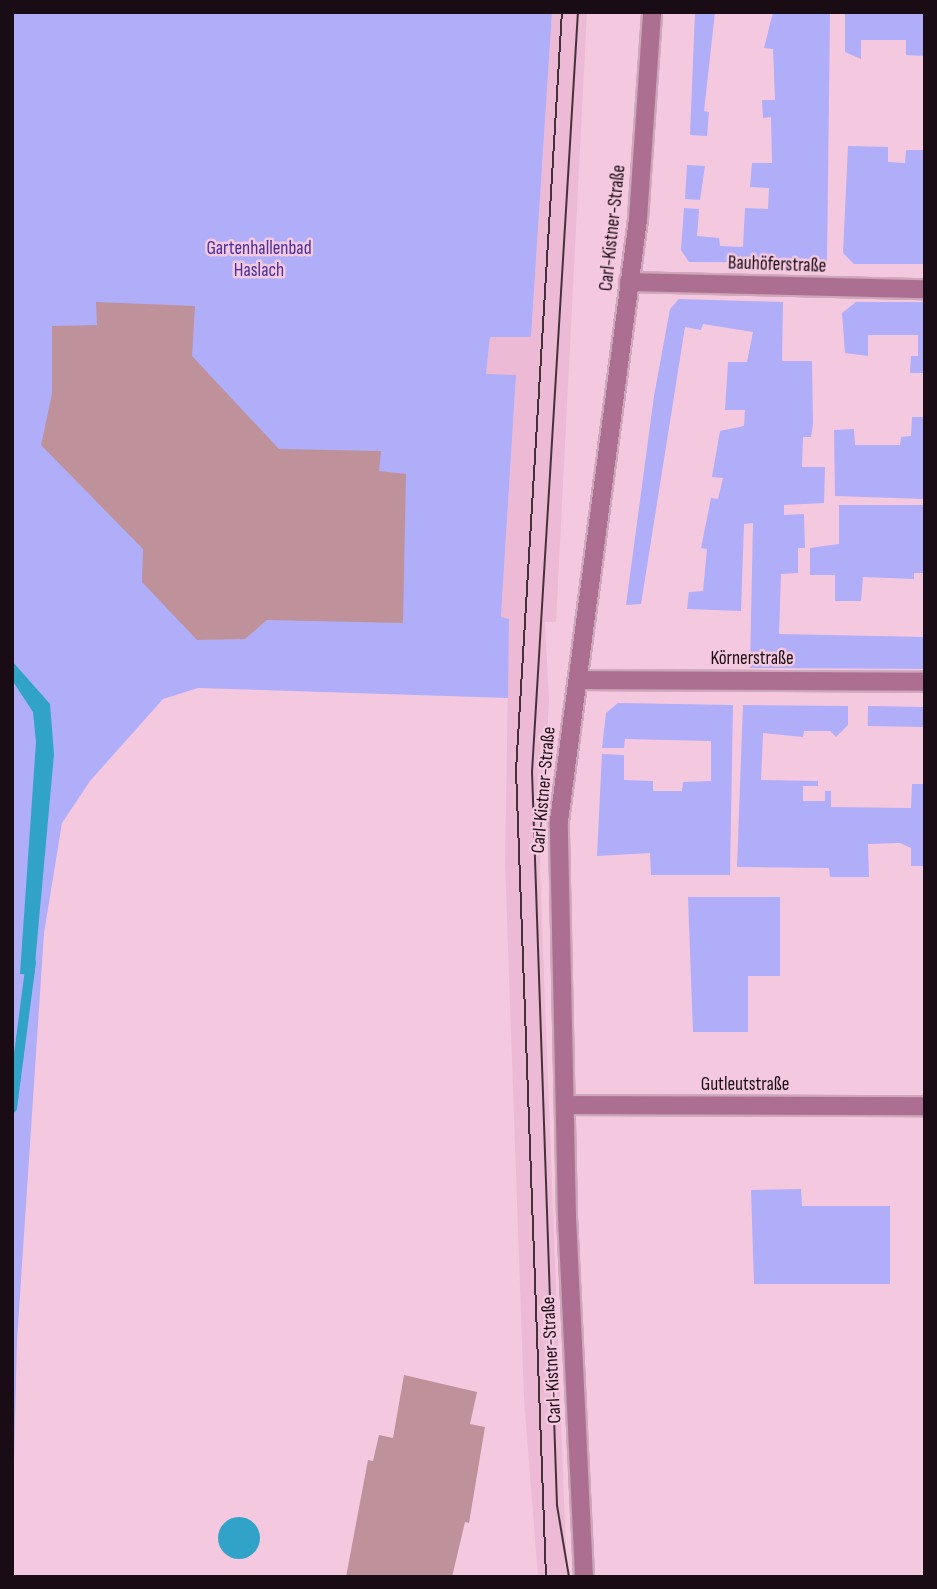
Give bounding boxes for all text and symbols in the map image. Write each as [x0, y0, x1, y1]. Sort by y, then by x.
street label: Carl-Kistner-Straße [595, 164, 631, 292]
park label: Gartenhallenbad Haslach [206, 238, 312, 282]
street label: Bauhöferstraße [727, 252, 827, 278]
street label: Körnerstraße [710, 648, 794, 670]
street label: Carl-Kistner-Straße [527, 726, 561, 854]
street label: Gutleutstraße [701, 1074, 789, 1096]
street label: Carl-Kistner-Straße [537, 1296, 567, 1424]

